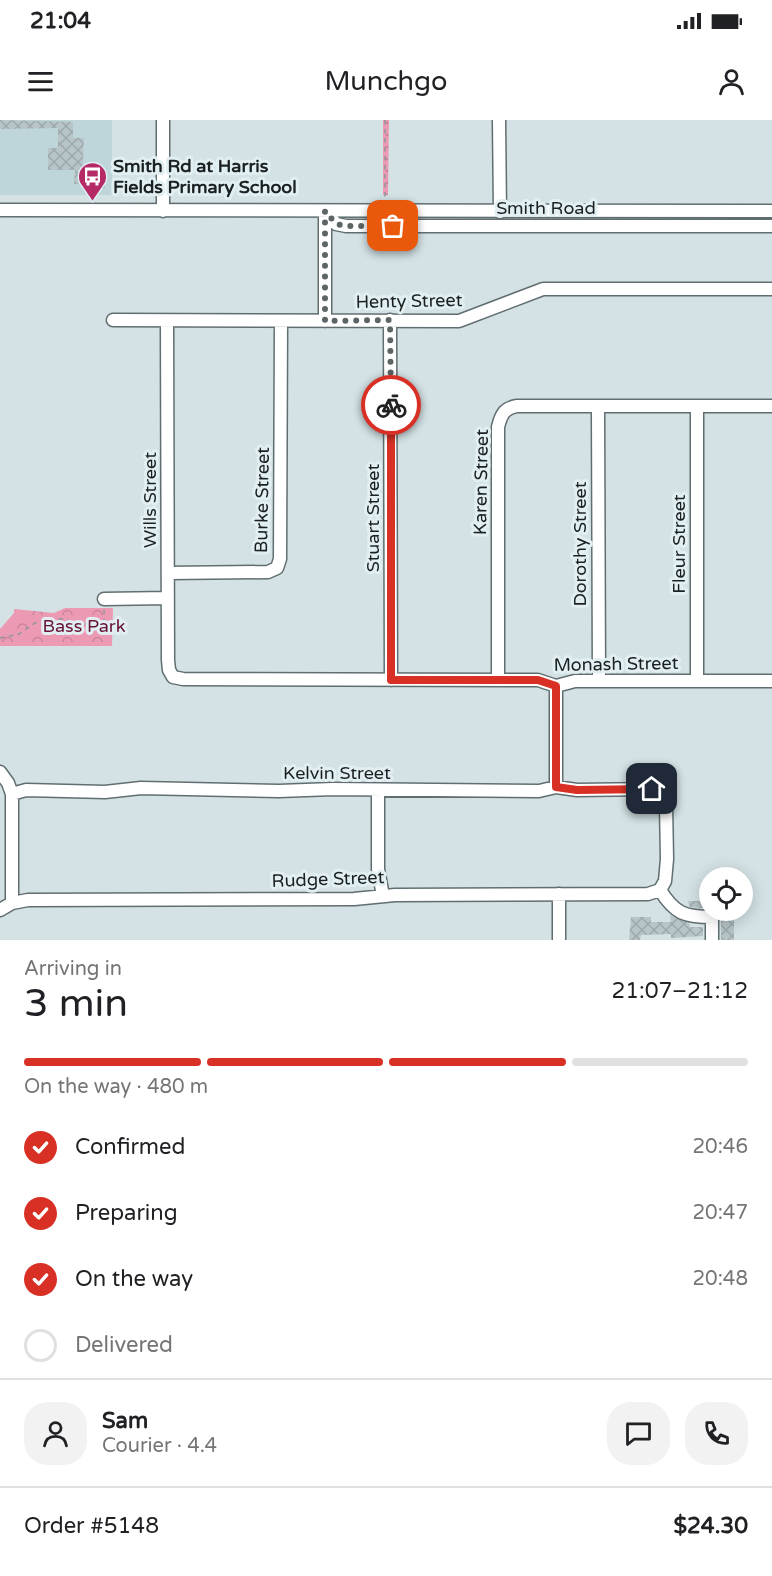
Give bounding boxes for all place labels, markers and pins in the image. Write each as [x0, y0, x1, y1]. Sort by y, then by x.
place label: Smith Rd at Harris Fields Primary School [113, 155, 297, 198]
bus stop icon: Smith Rd at Harris Fields Primary School [76, 160, 108, 202]
pin [367, 200, 418, 251]
pin [626, 763, 677, 814]

